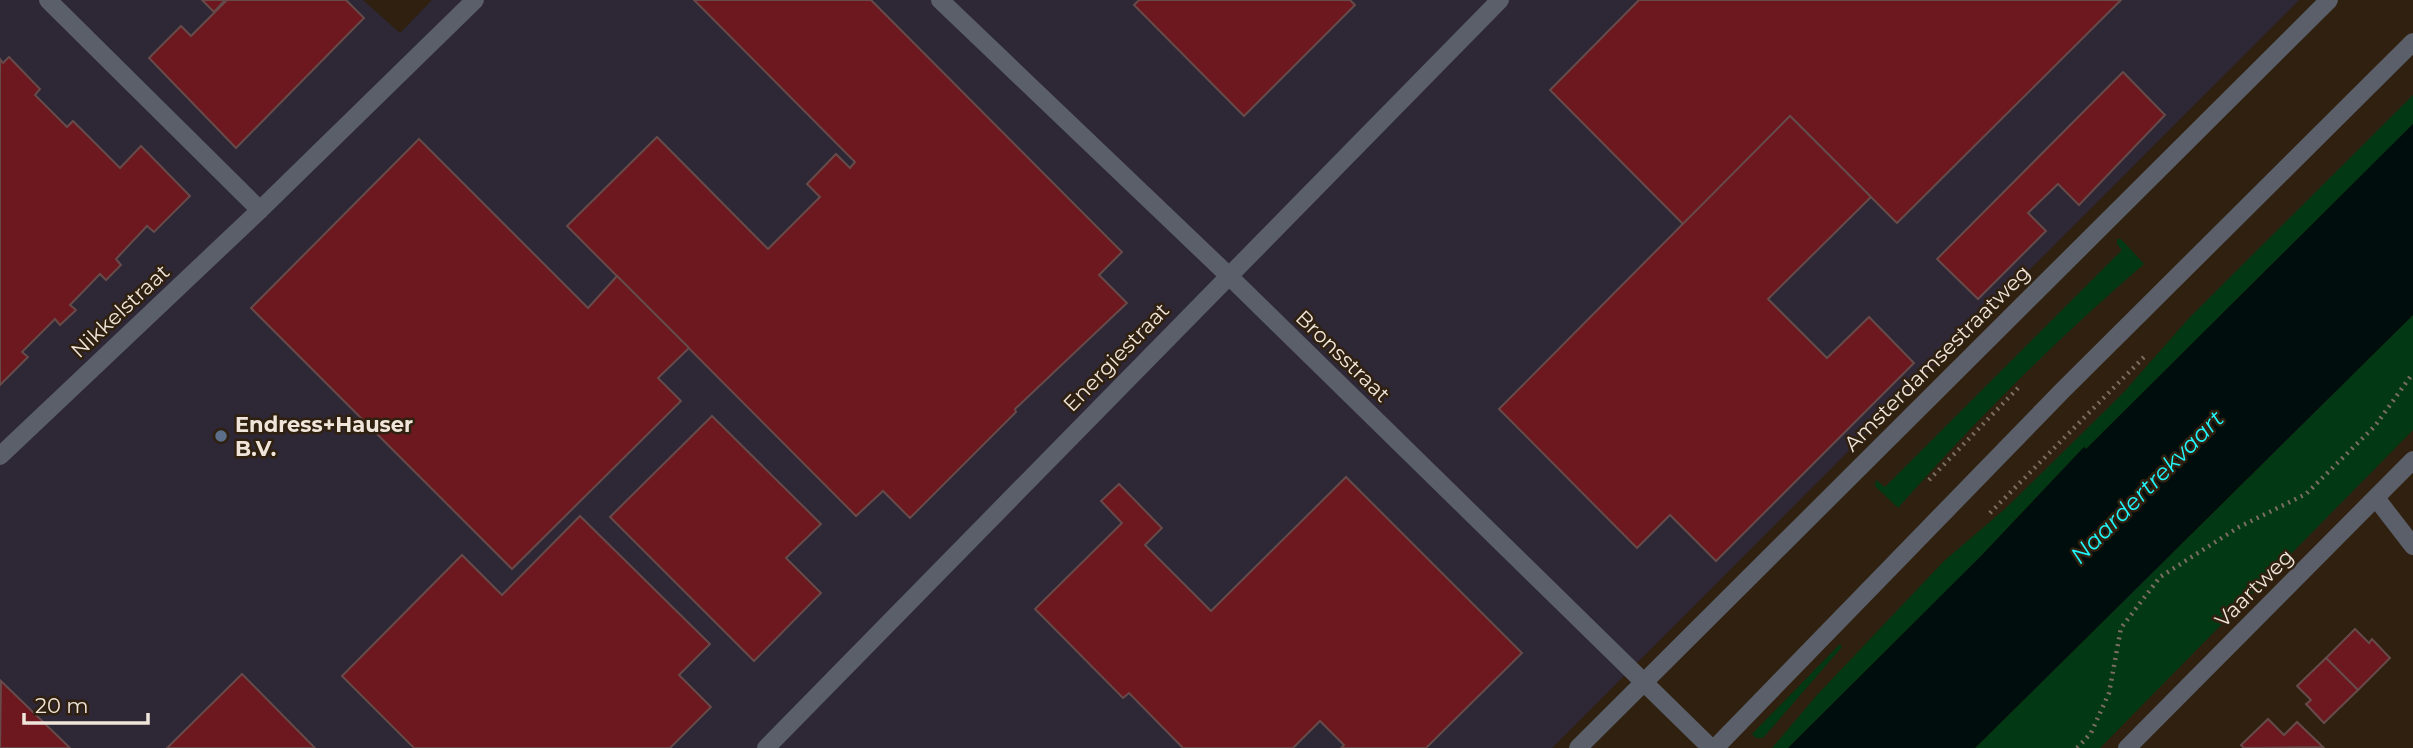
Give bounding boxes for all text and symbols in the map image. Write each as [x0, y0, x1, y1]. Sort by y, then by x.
street label: Nikkelstraat [66, 259, 174, 363]
street label: Amsterdamsestraatweg [1839, 260, 2035, 456]
street label: Energiestraat [1058, 297, 1174, 417]
street label: Bronsstraat [1291, 305, 1395, 407]
water label: Naardertrekvaart [2065, 404, 2230, 569]
place label: Endress+Hauser B.V. [235, 412, 413, 461]
marker: Endress+Hauser B.V. [213, 428, 229, 444]
street label: Vaartweg [2210, 544, 2298, 632]
scale bar [24, 682, 149, 726]
text: 20 m [35, 693, 89, 718]

